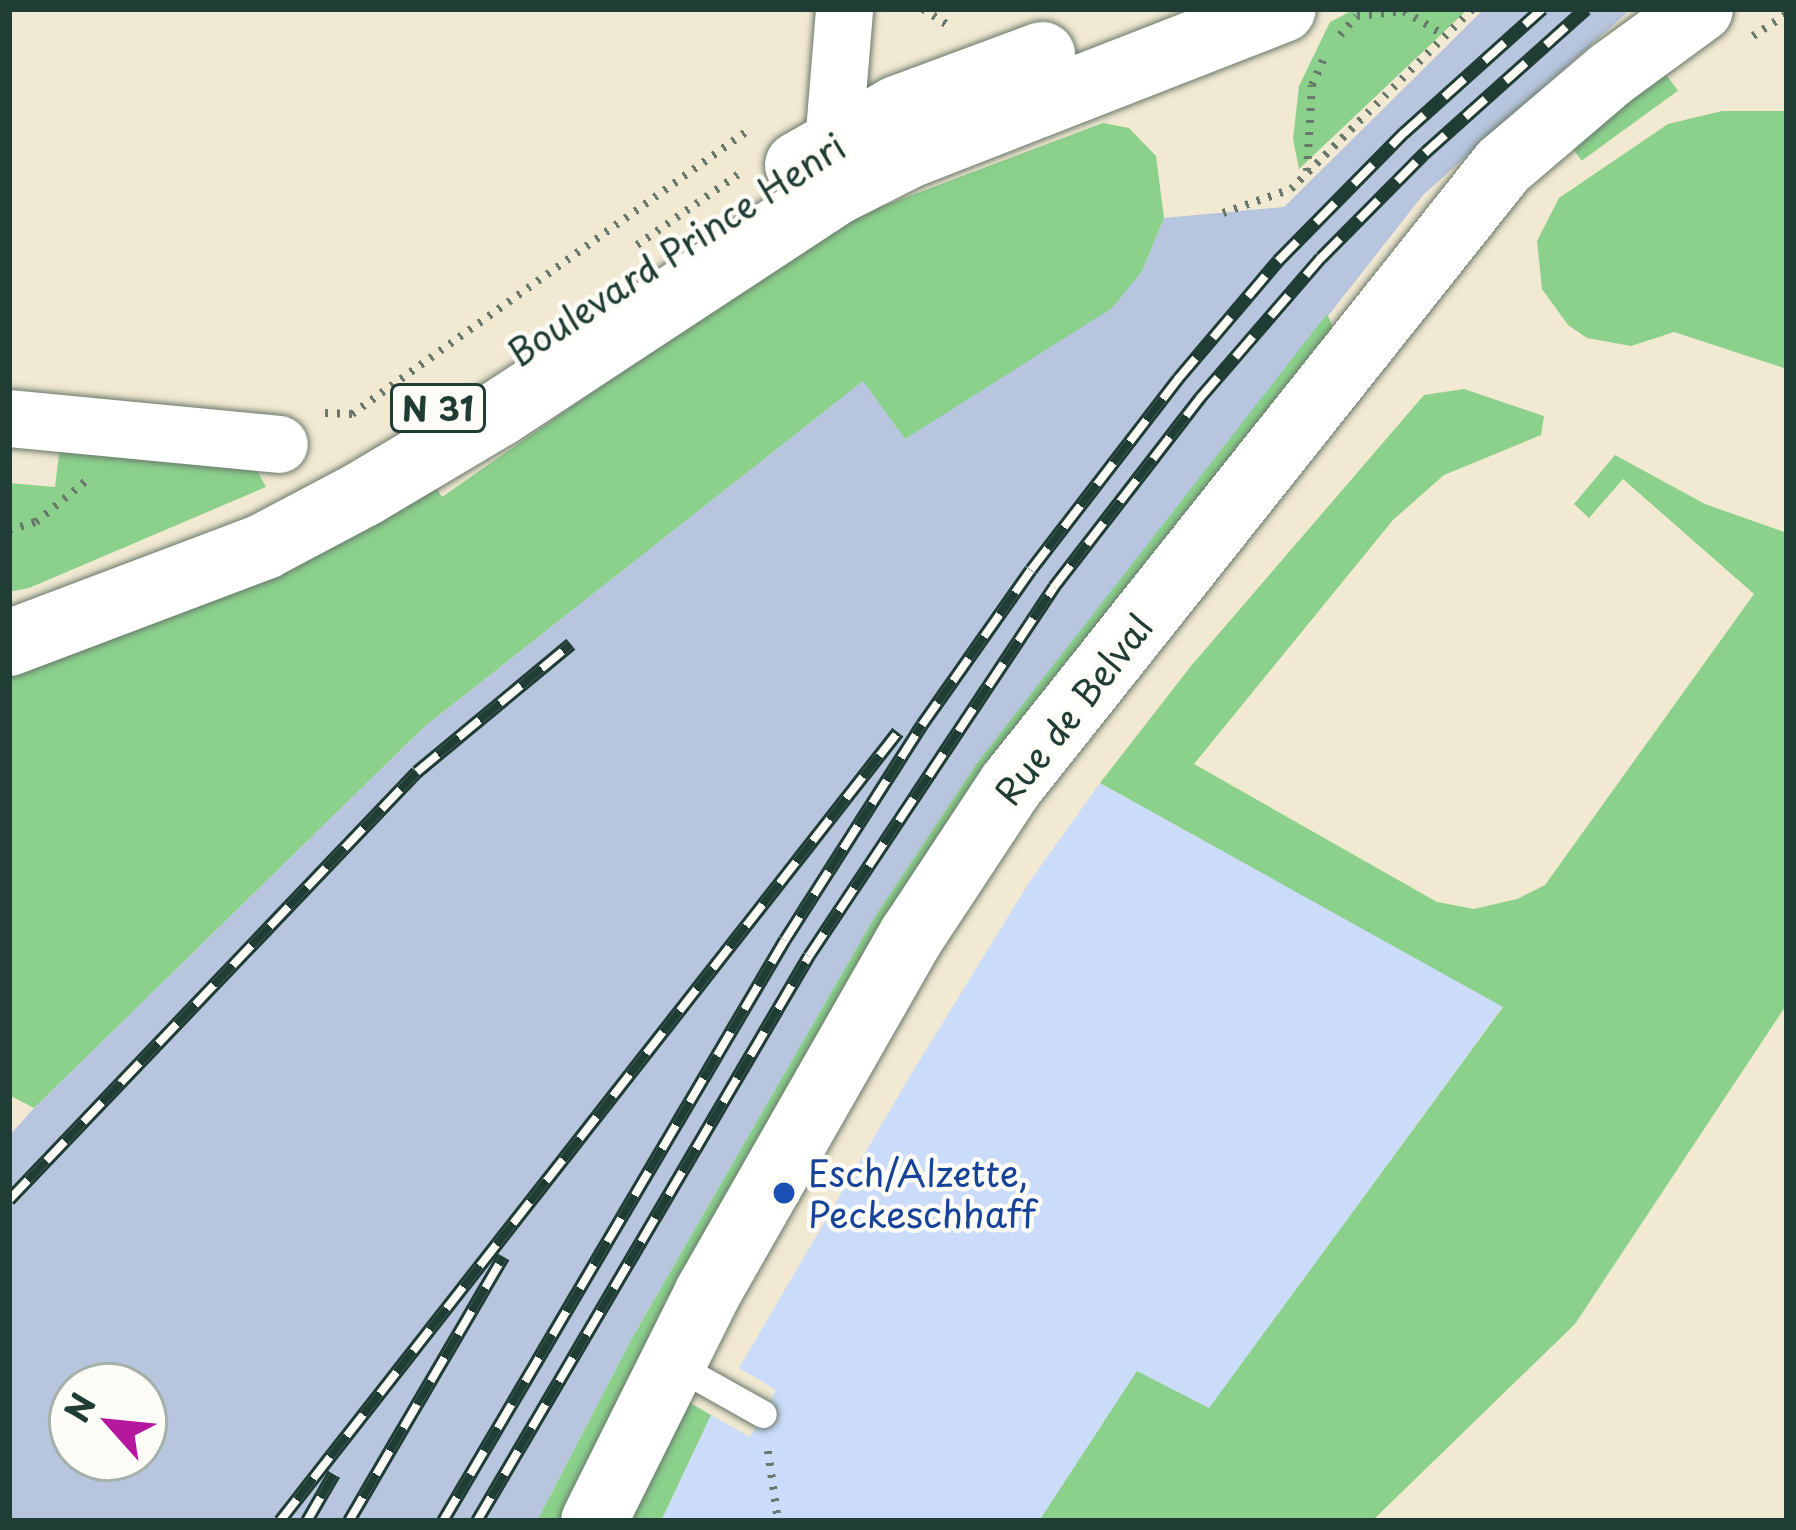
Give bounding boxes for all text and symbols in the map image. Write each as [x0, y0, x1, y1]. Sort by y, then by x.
street label: Boulevard Prince Henri [497, 123, 855, 375]
road number: N 31 [387, 381, 489, 435]
street label: Rue de Belval [984, 603, 1162, 815]
place label: Esch/Alzette, Peckeschhaff [808, 1150, 1036, 1235]
marker: Esch/Alzette, Peckeschhaff [771, 1180, 797, 1206]
north arrow [48, 1362, 168, 1482]
text: N [50, 1384, 107, 1430]

